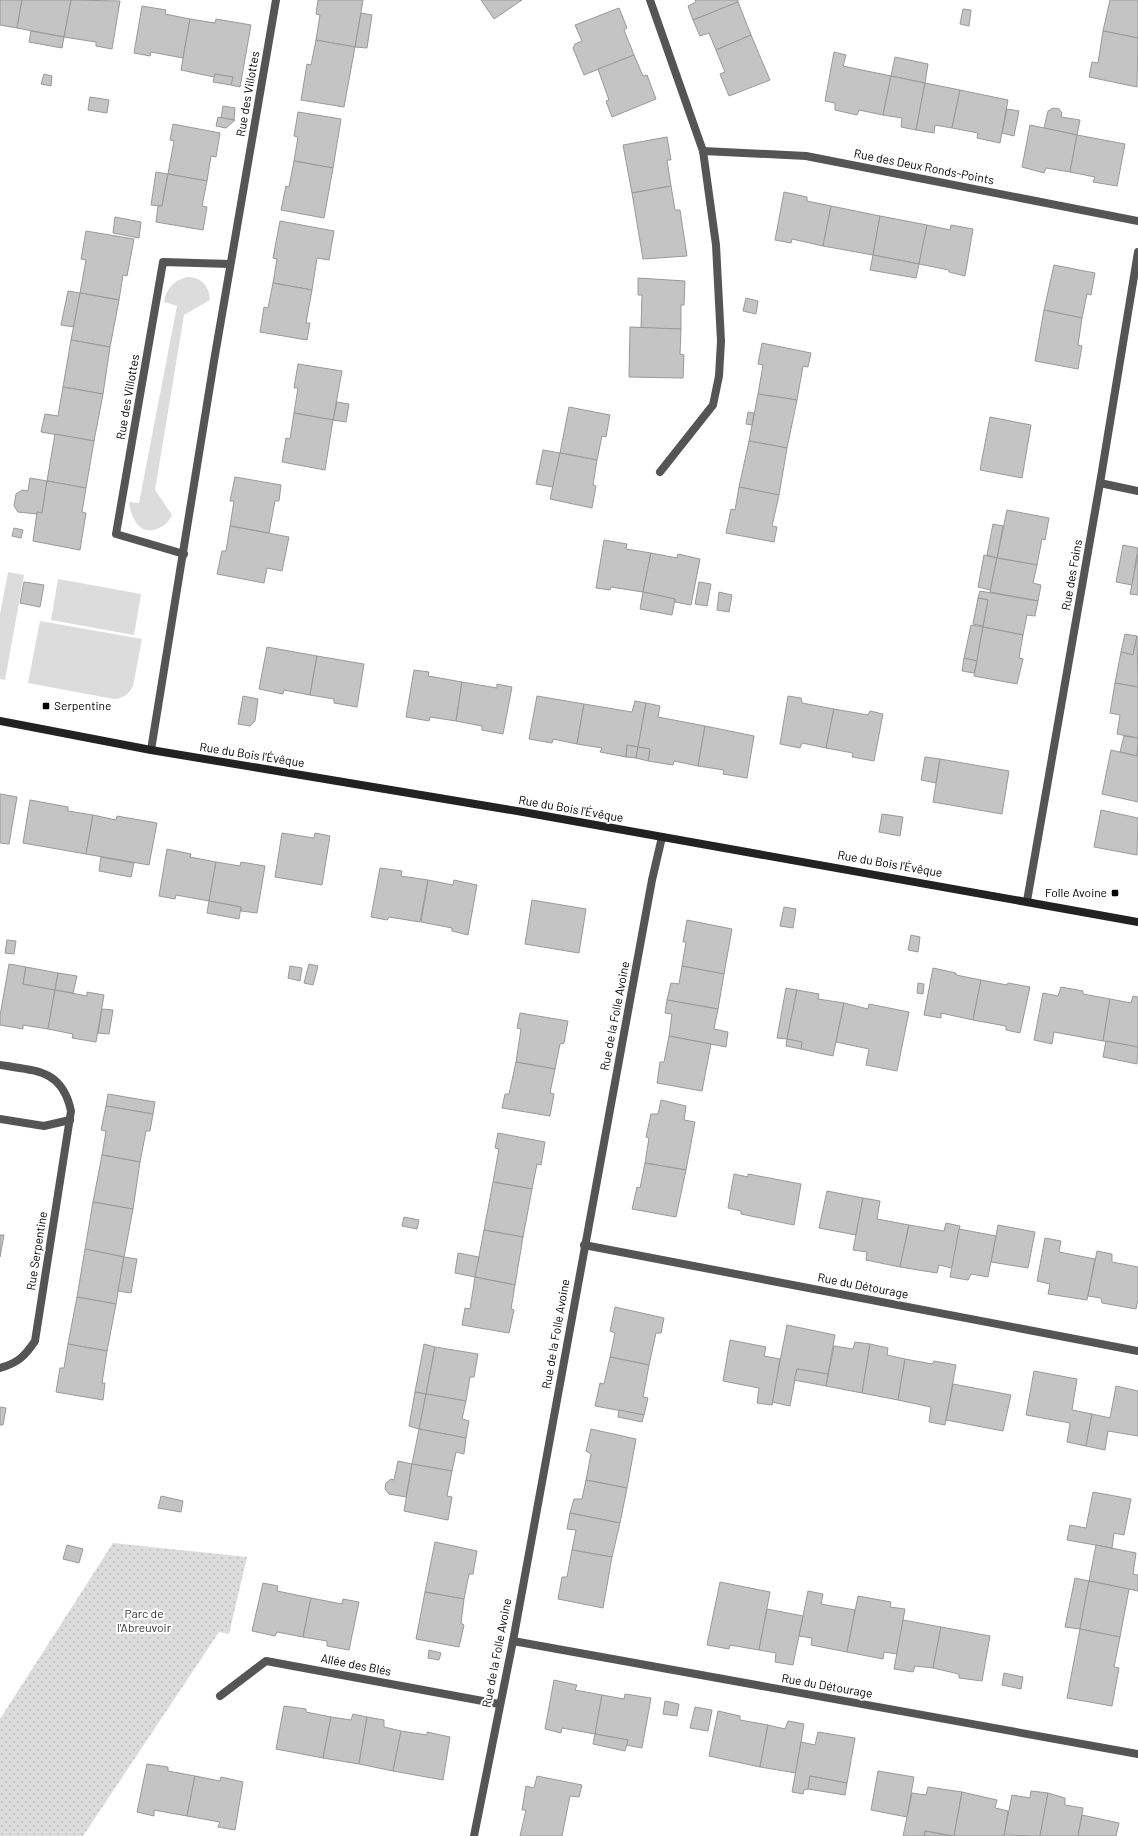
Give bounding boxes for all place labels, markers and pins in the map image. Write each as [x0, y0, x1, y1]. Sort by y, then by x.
place label: Serpentine [54, 698, 111, 712]
marker: Serpentine [41, 701, 51, 711]
place label: Folle Avoine [1045, 885, 1107, 899]
marker: Folle Avoine [1110, 888, 1120, 898]

